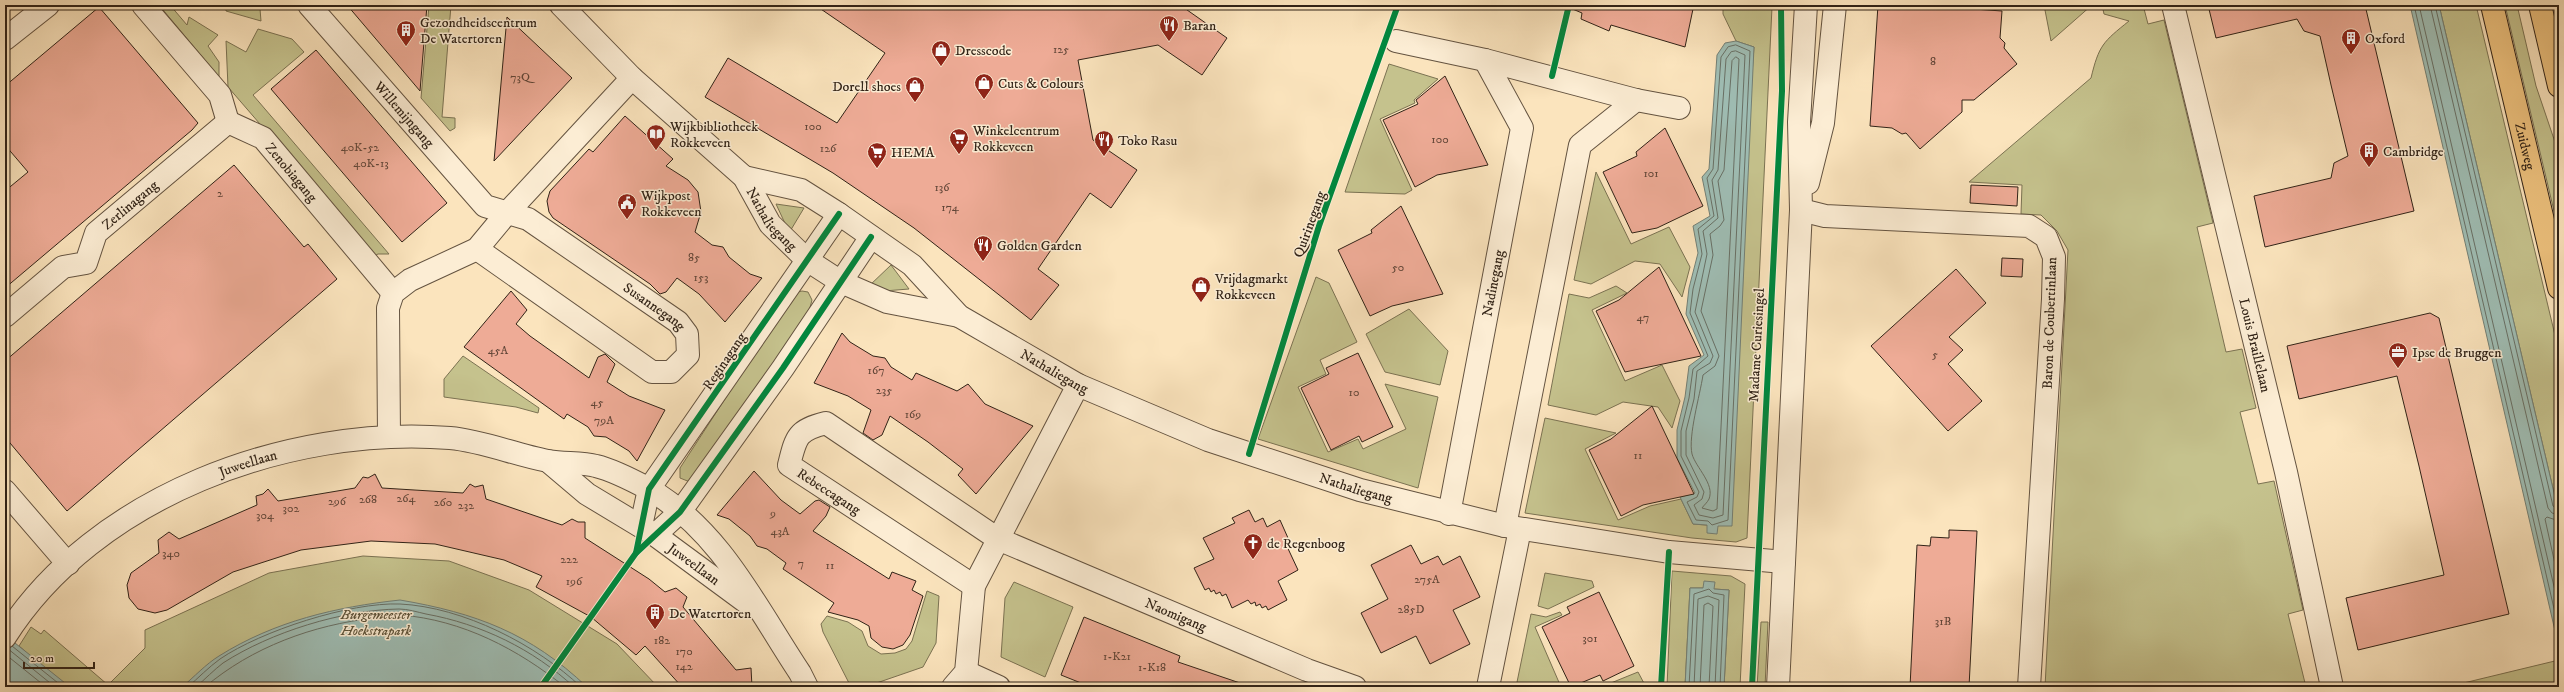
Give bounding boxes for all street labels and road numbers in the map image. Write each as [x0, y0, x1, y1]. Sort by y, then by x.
street label: Willemijngang [369, 77, 438, 152]
street label: Zuidweg [2510, 121, 2539, 172]
street label: Zenobiagang [261, 139, 321, 206]
street label: Zerlinagang [99, 177, 162, 234]
street label: Nathaliegang [742, 184, 801, 255]
street label: Quirinegang [1290, 188, 1330, 260]
street label: Nadinegang [1479, 248, 1509, 318]
street label: Baron de Coubertinlaan [2039, 256, 2061, 389]
street label: Susannegang [620, 279, 689, 335]
street label: Madame Curiesingel [1745, 287, 1769, 402]
street label: Louis Braillelaan [2234, 297, 2275, 395]
street label: Reginagang [699, 329, 751, 394]
street label: Nathaliegang [1017, 345, 1091, 398]
street label: Juweellaan [215, 446, 280, 482]
street label: Rebeccagang [793, 465, 864, 519]
street label: Nathaliegang [1317, 469, 1394, 508]
street label: Juweellaan [662, 538, 724, 590]
street label: Naomigang [1142, 594, 1209, 636]

